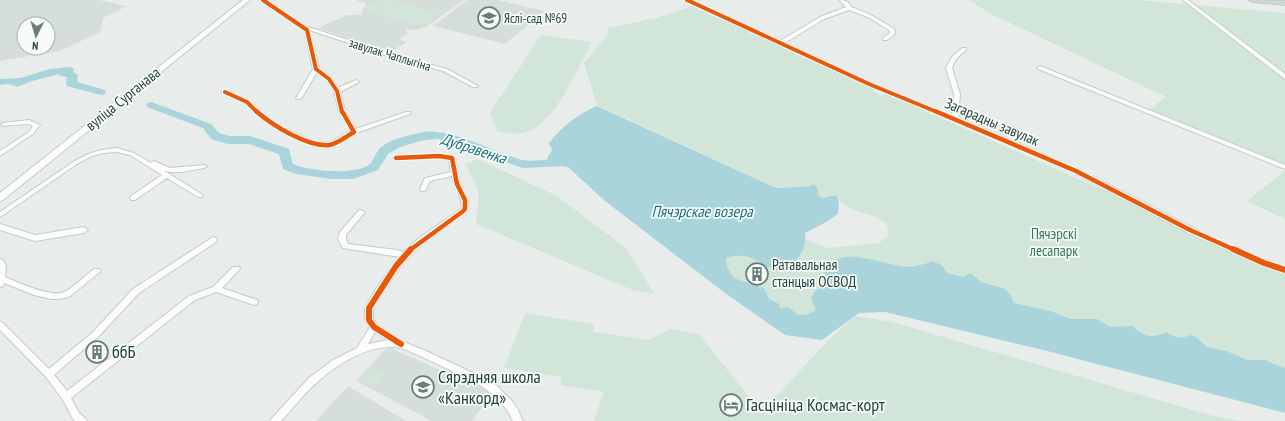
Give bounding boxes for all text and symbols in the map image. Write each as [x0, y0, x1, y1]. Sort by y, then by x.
school or university icon: Яслі-сад №69 [476, 5, 502, 31]
place label: Яслі-сад №69 [504, 10, 567, 27]
north arrow [16, 16, 56, 56]
street label: завулак Чаплыгіна [347, 34, 433, 75]
text: N [32, 39, 39, 53]
street label: вуліца Сурганава [82, 63, 164, 134]
street label: Загарадны завулак [942, 93, 1042, 150]
water label: Дубравенка [438, 128, 511, 168]
water label: Пячэрскае возера [651, 201, 754, 221]
park label: Пячэрскі лесапарк [1029, 224, 1078, 260]
place label: Ратавальная станцыя ОСВОД [772, 255, 856, 291]
building icon: Ратавальная станцыя ОСВОД [744, 261, 770, 287]
building icon: ббБ [84, 339, 110, 365]
place label: ббБ [112, 340, 136, 363]
place label: Сярэдняя школа «Канкорд» [438, 365, 541, 409]
school or university icon: Сярэдняя школа «Канкорд» [410, 374, 436, 400]
hotel icon: Гасцініца Космас-корт [718, 392, 744, 418]
place label: Гасцініца Космас-корт [746, 393, 885, 416]

